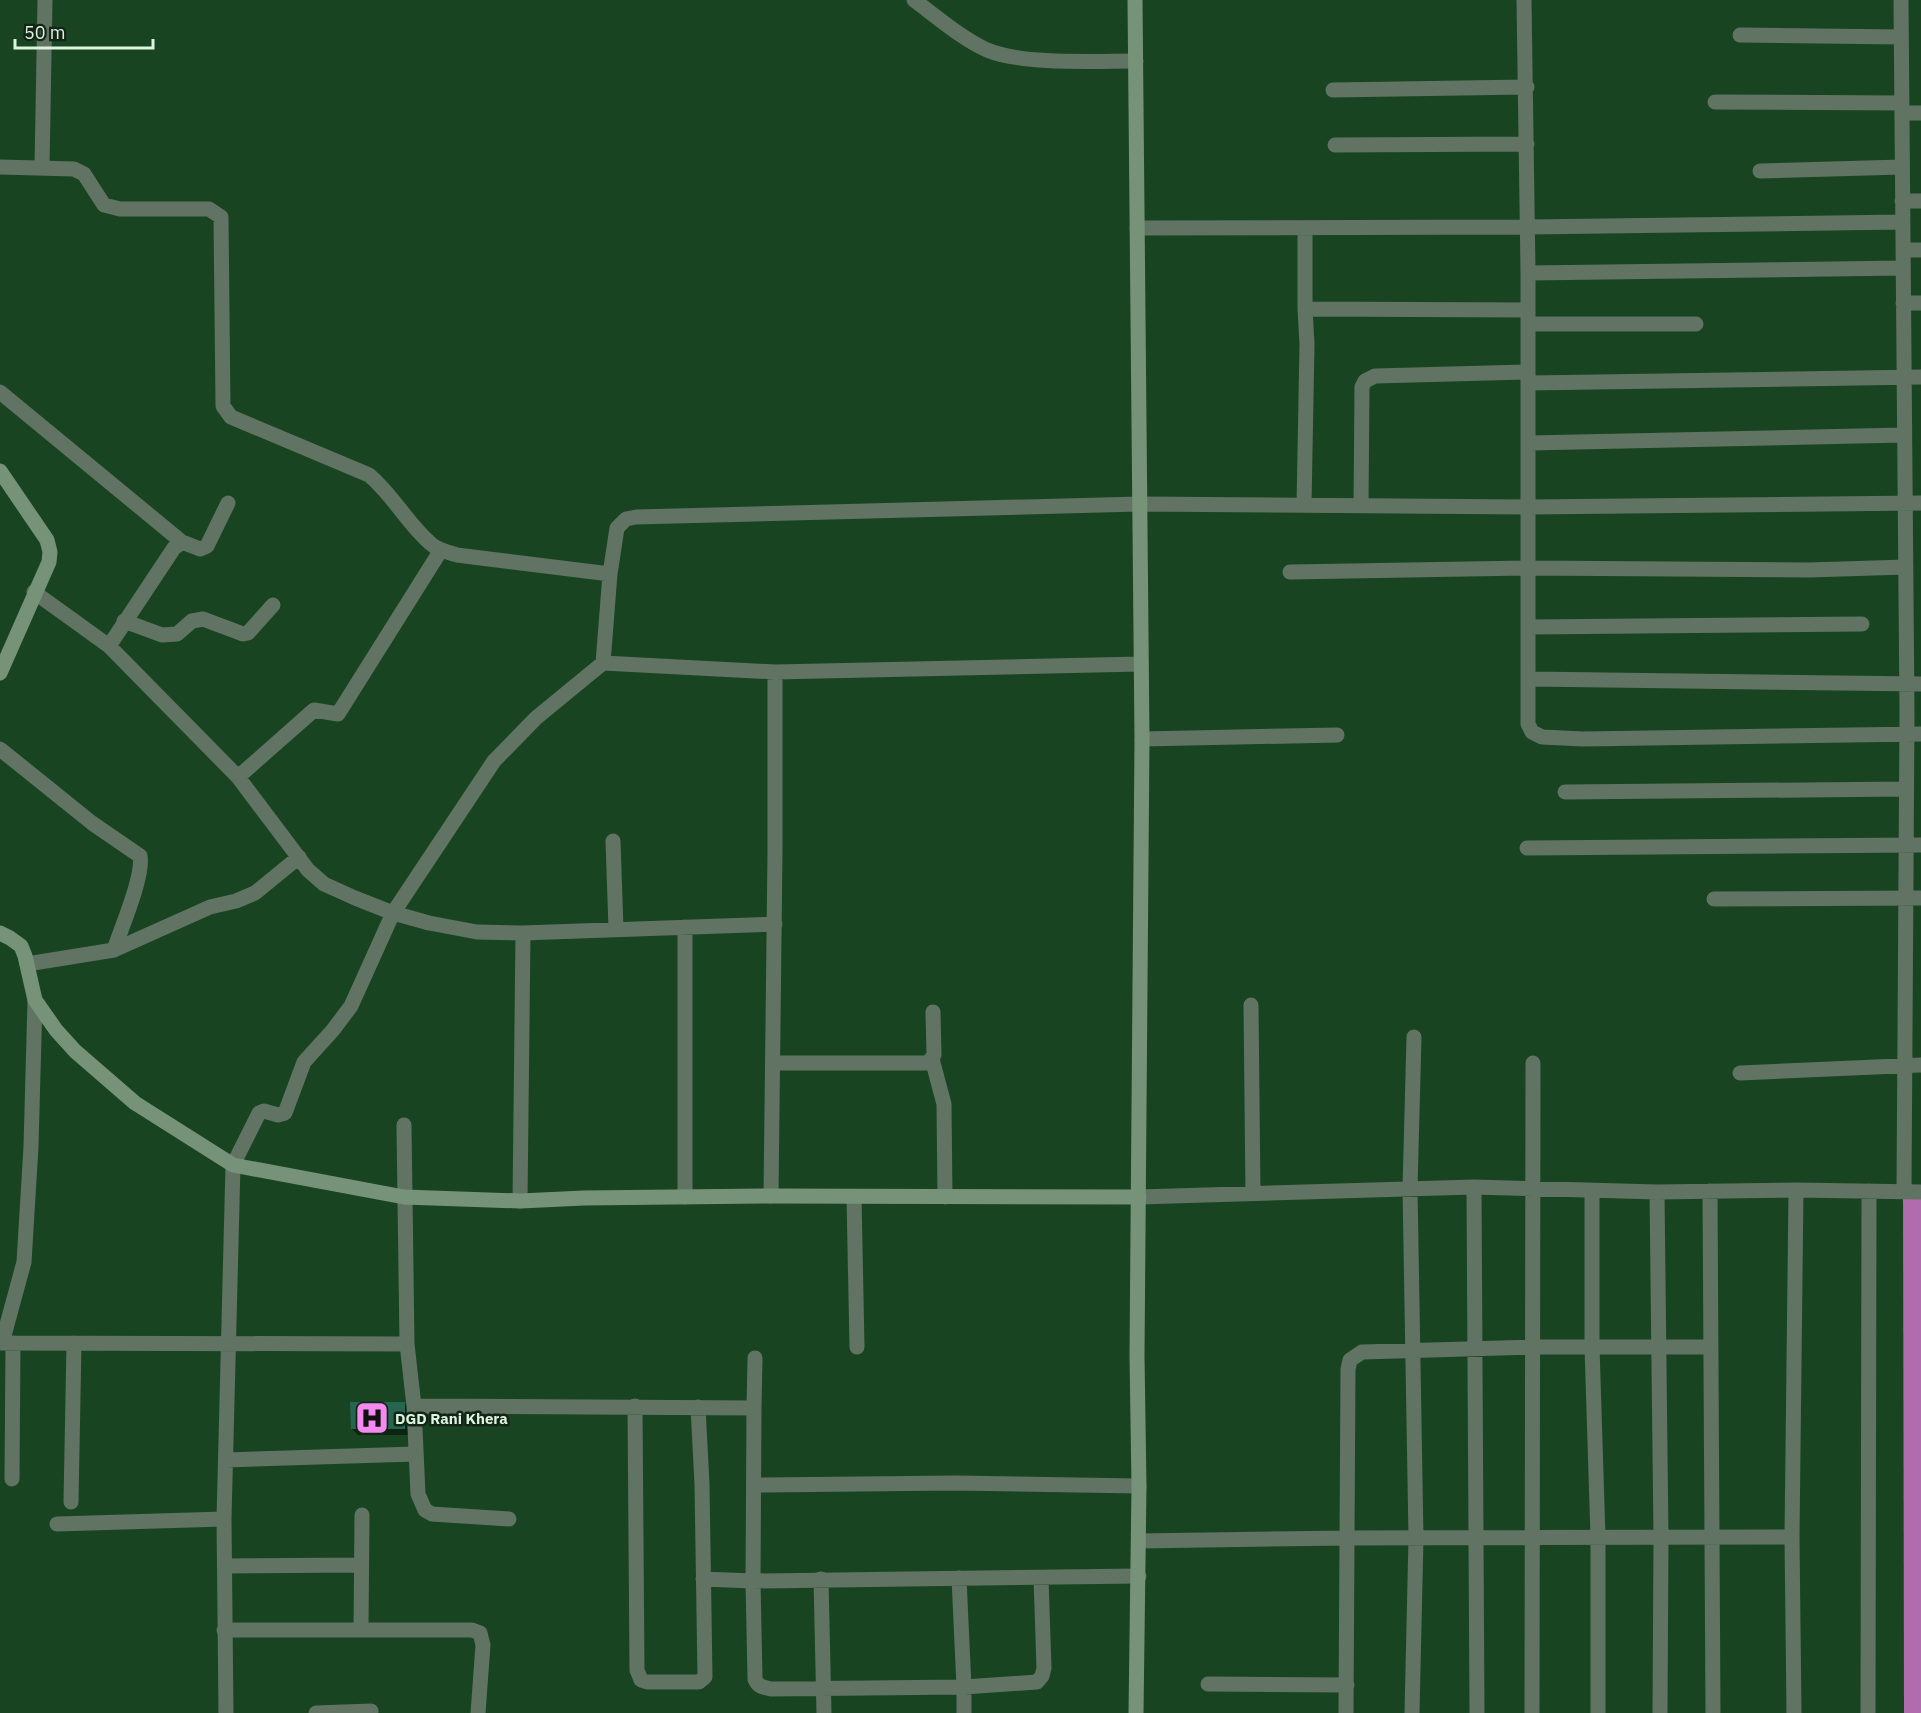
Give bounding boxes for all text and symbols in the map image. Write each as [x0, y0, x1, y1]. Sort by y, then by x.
scale bar [15, 12, 153, 50]
text: 50 m [24, 21, 66, 44]
hospital icon: DGD Rani Khera [354, 1400, 390, 1436]
place label: DGD Rani Khera [395, 1409, 508, 1428]

